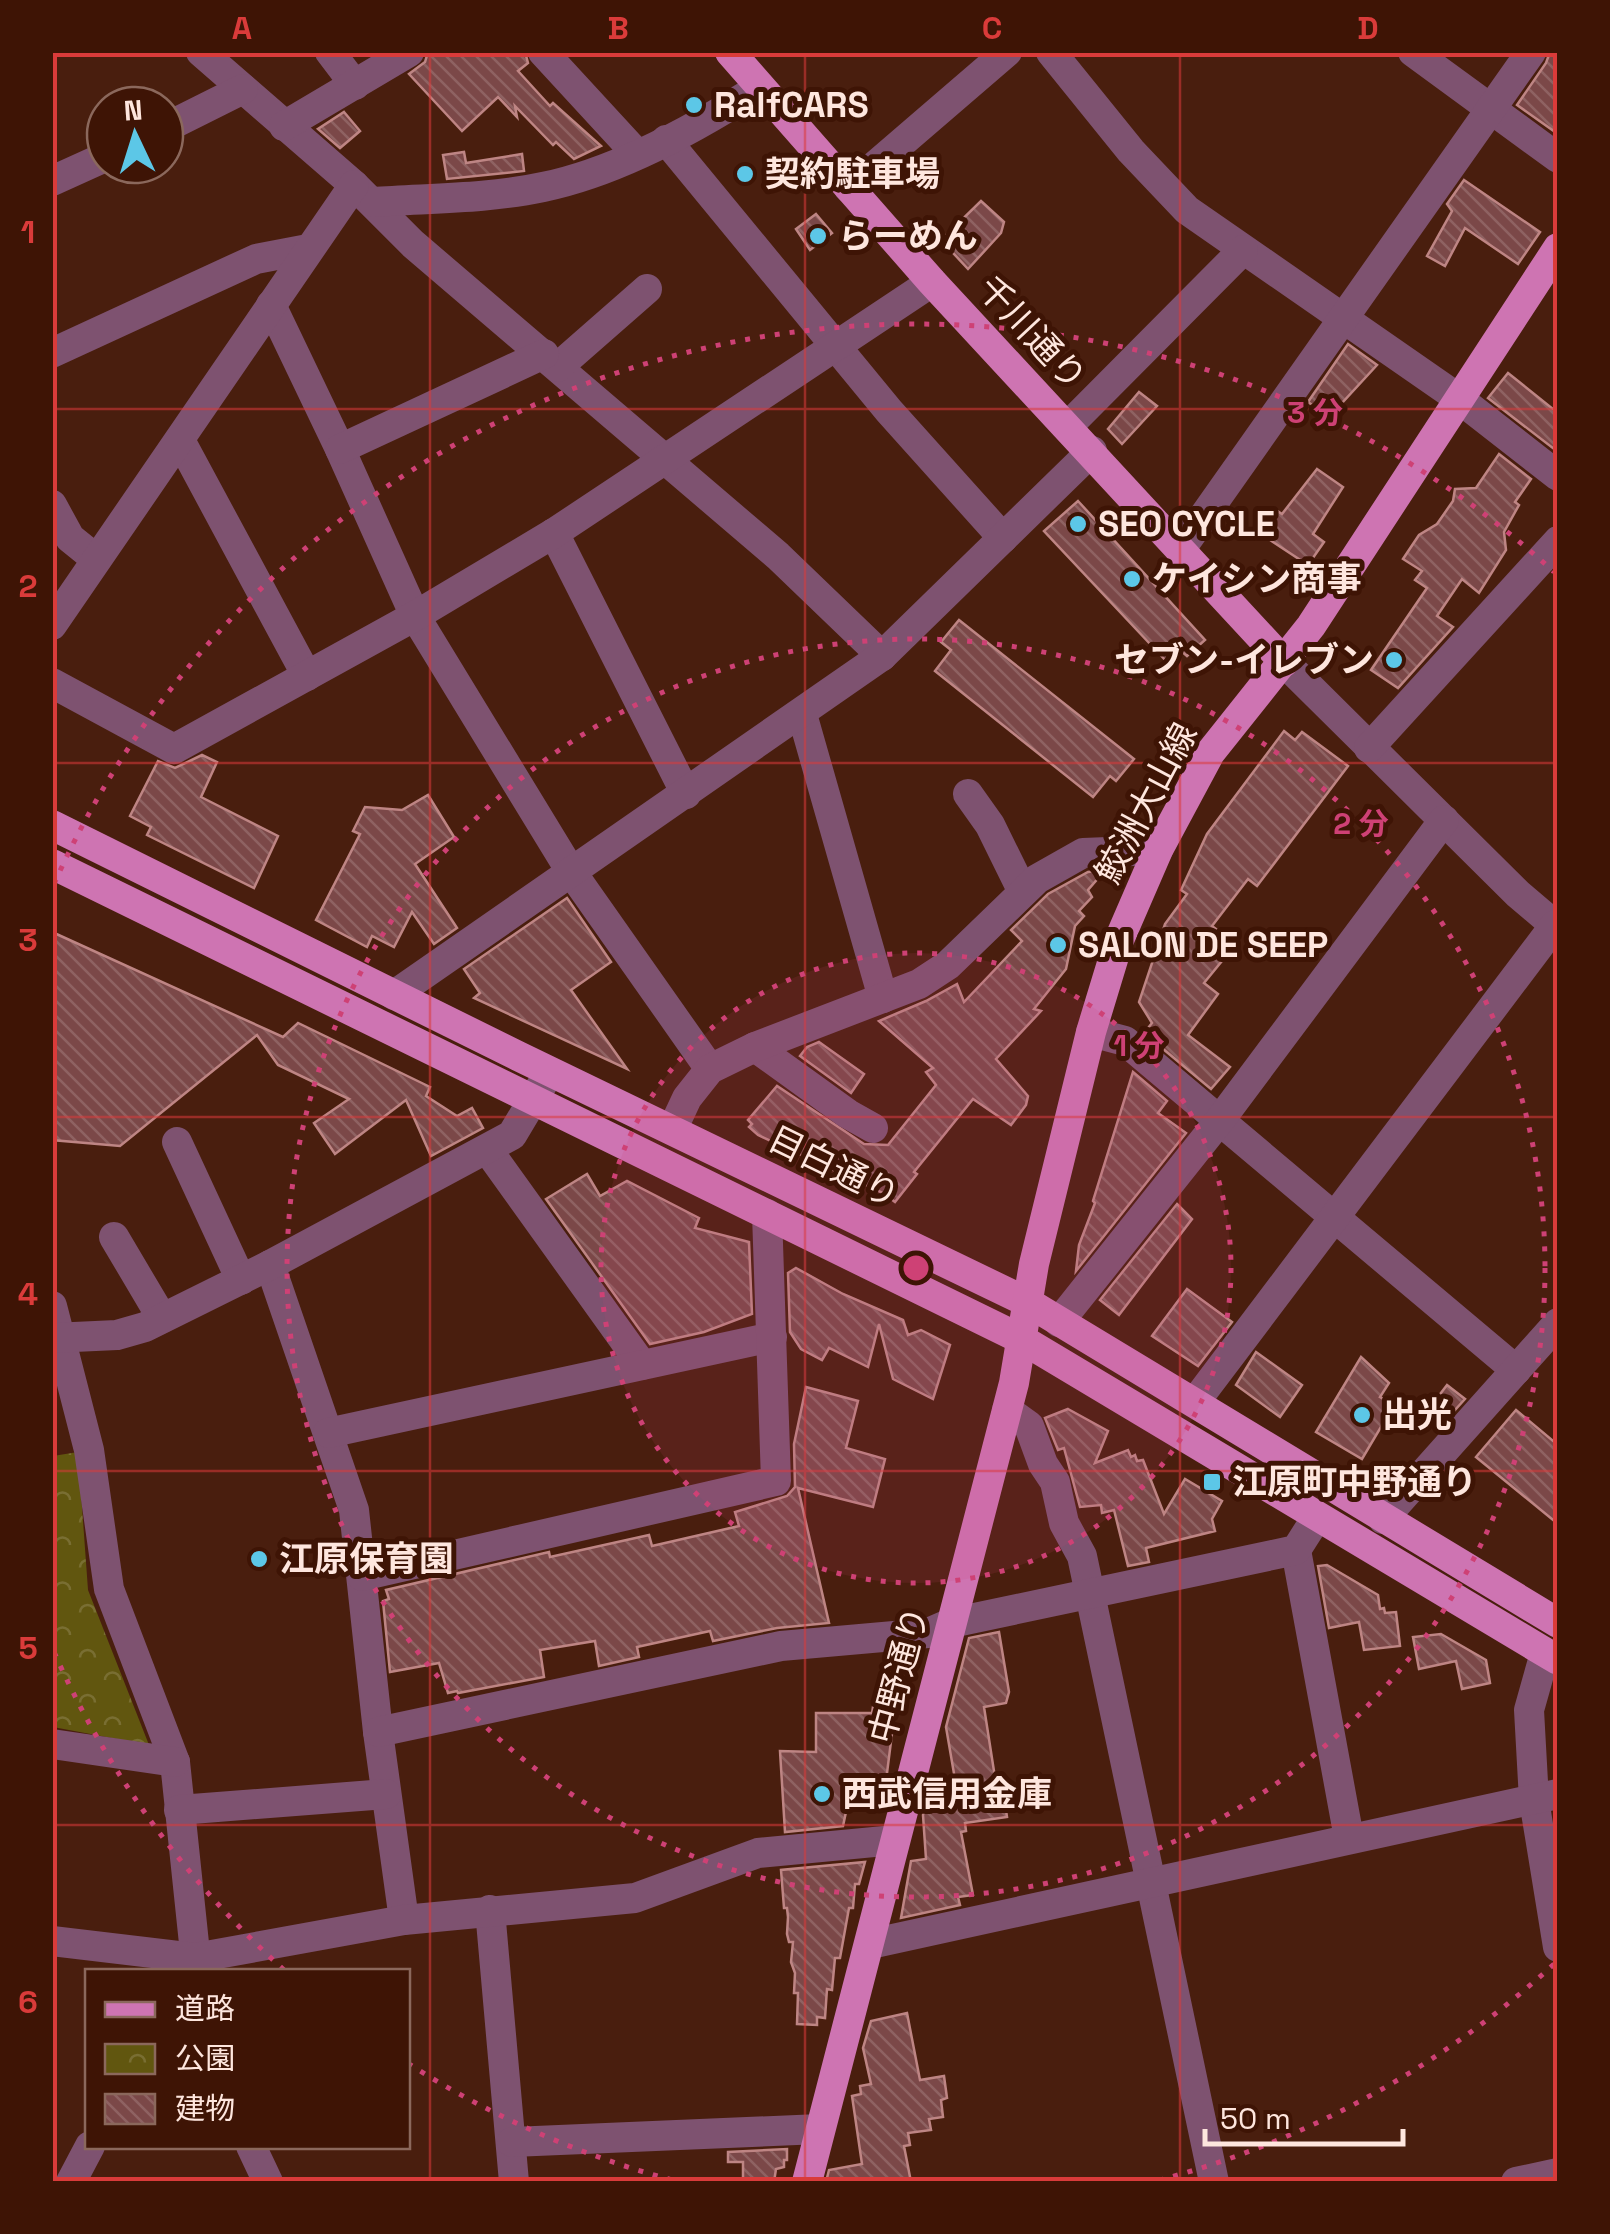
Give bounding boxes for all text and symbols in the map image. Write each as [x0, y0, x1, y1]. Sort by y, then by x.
text: A [232, 8, 252, 48]
text: B [607, 8, 629, 48]
text: C [982, 8, 1002, 48]
text: D [1357, 8, 1379, 48]
place label: RalfCARS [714, 83, 869, 127]
north arrow [85, 85, 185, 185]
text: N [123, 91, 144, 129]
marker: RalfCARS [683, 94, 705, 116]
place label: 契約駐車場 [765, 152, 940, 196]
marker: 契約駐車場 [734, 163, 756, 185]
text: 1 [21, 212, 35, 252]
place label: らーめん [838, 214, 978, 258]
marker: らーめん [807, 225, 829, 247]
street label: 千川通り [968, 267, 1096, 399]
text: 3 分 [1287, 393, 1343, 432]
place label: SEO CYCLE [1098, 502, 1275, 546]
marker: SEO CYCLE [1067, 513, 1089, 535]
place label: ケイシン商事 [1152, 557, 1361, 601]
text: 2 [18, 566, 38, 606]
marker: ケイシン商事 [1121, 568, 1143, 590]
place label: セブン-イレブン [1114, 638, 1374, 682]
marker: セブン-イレブン [1383, 649, 1405, 671]
street label: 鮫洲大山線 [1085, 715, 1207, 891]
text: 2 分 [1333, 804, 1389, 843]
text: 3 [18, 920, 38, 960]
place label: SALON DE SEEP [1078, 923, 1328, 967]
marker: SALON DE SEEP [1047, 934, 1069, 956]
text: 1 分 [1113, 1026, 1165, 1065]
street label: 目白通り [761, 1117, 907, 1217]
centre of rings [898, 1250, 934, 1286]
text: 4 [18, 1274, 38, 1314]
place label: 出光 [1382, 1393, 1452, 1437]
marker: 出光 [1351, 1404, 1373, 1426]
place label: 江原町中野通り [1232, 1460, 1477, 1504]
marker: 江原町中野通り [1201, 1471, 1223, 1493]
place label: 江原保育園 [279, 1537, 454, 1581]
marker: 江原保育園 [248, 1548, 270, 1570]
street label: 中野通り [860, 1602, 938, 1748]
text: 5 [18, 1628, 38, 1668]
place label: 西武信用金庫 [842, 1772, 1052, 1816]
marker: 西武信用金庫 [811, 1783, 833, 1805]
legend [85, 1969, 410, 2149]
text: 6 [18, 1982, 38, 2022]
text: 道路 [175, 1989, 235, 2028]
text: 公園 [175, 2039, 235, 2078]
scale bar [1205, 2084, 1402, 2146]
text: 建物 [175, 2089, 235, 2128]
text: 50 m [1220, 2099, 1291, 2138]

